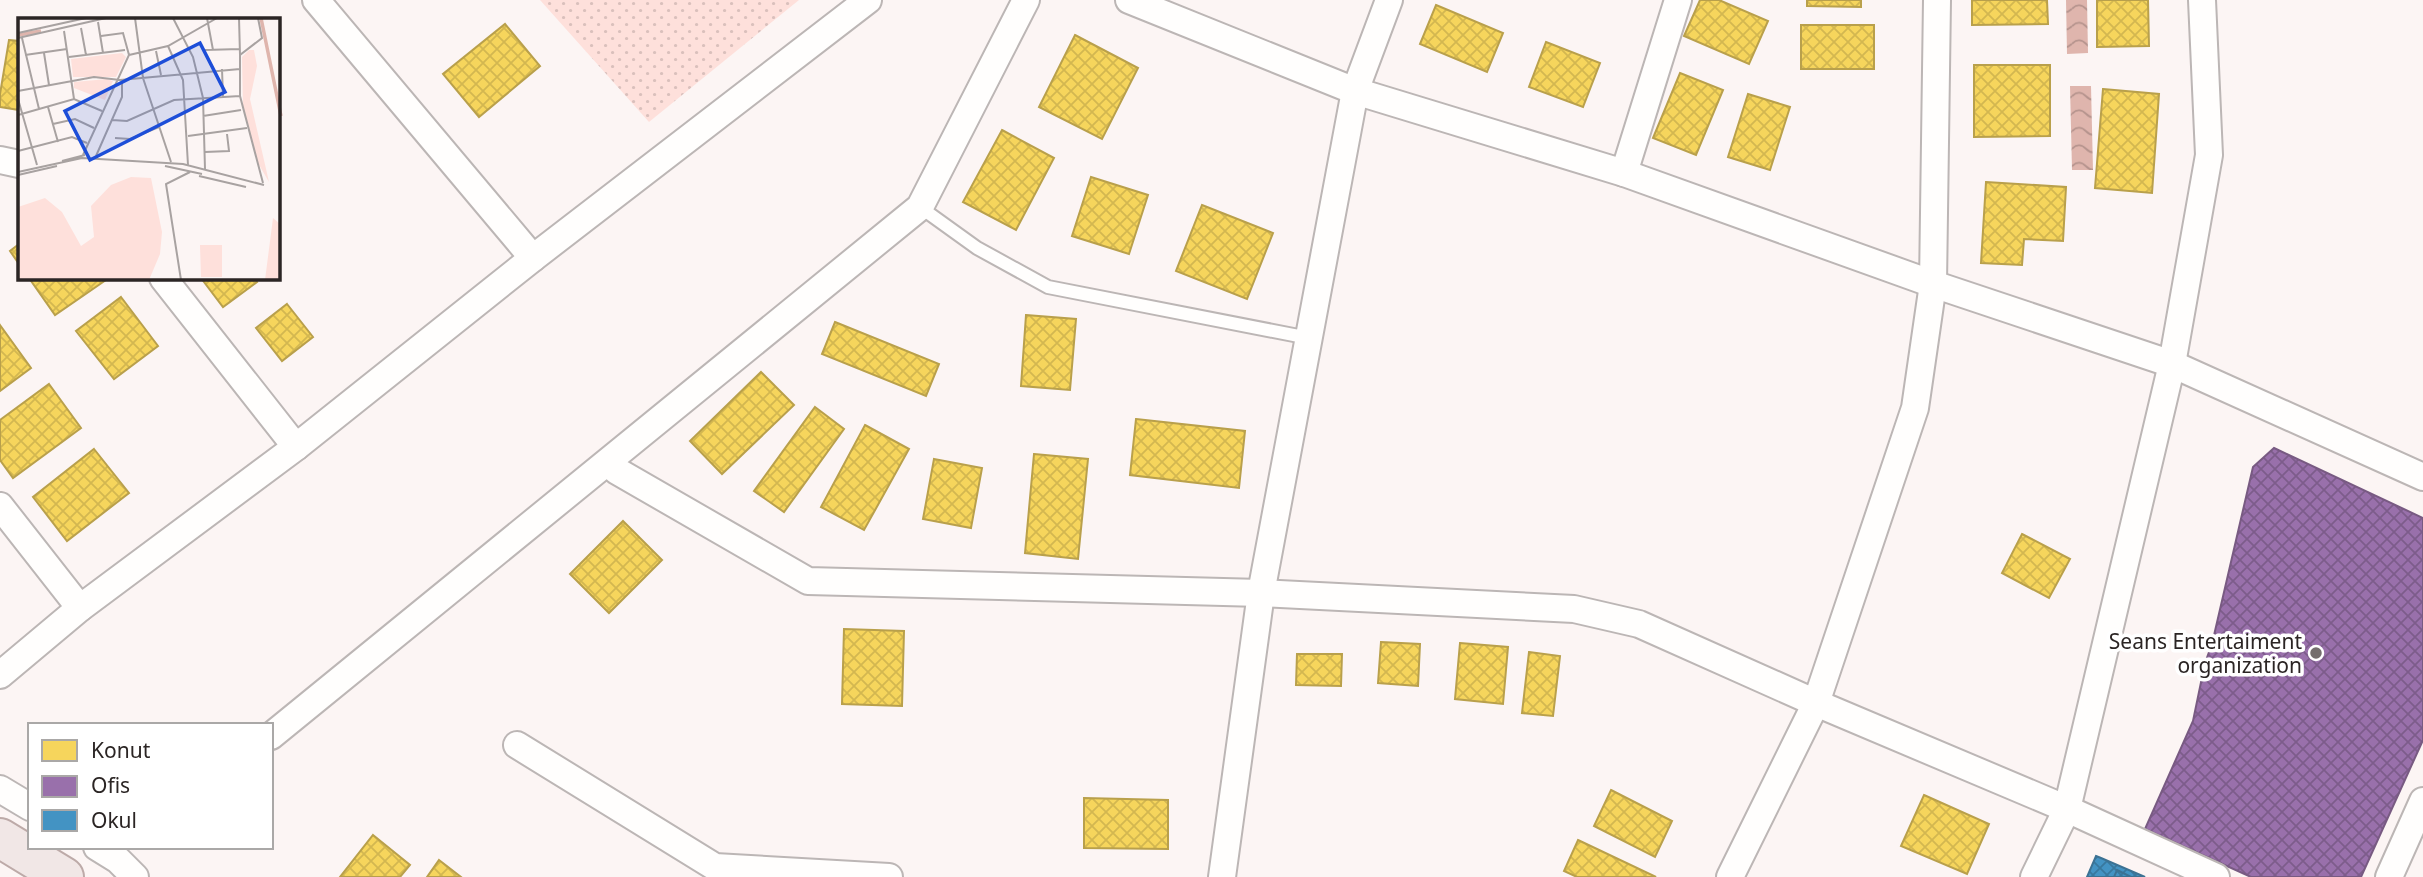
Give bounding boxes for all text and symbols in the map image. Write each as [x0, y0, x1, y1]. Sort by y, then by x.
inset map [18, 18, 280, 280]
place label: Seans Entertaiment organization [2109, 627, 2302, 679]
marker: Seans Entertaiment organization [2308, 645, 2324, 661]
legend [28, 723, 273, 849]
text: Konut [91, 736, 151, 764]
text: Ofis [91, 771, 130, 799]
text: Okul [91, 806, 137, 834]

